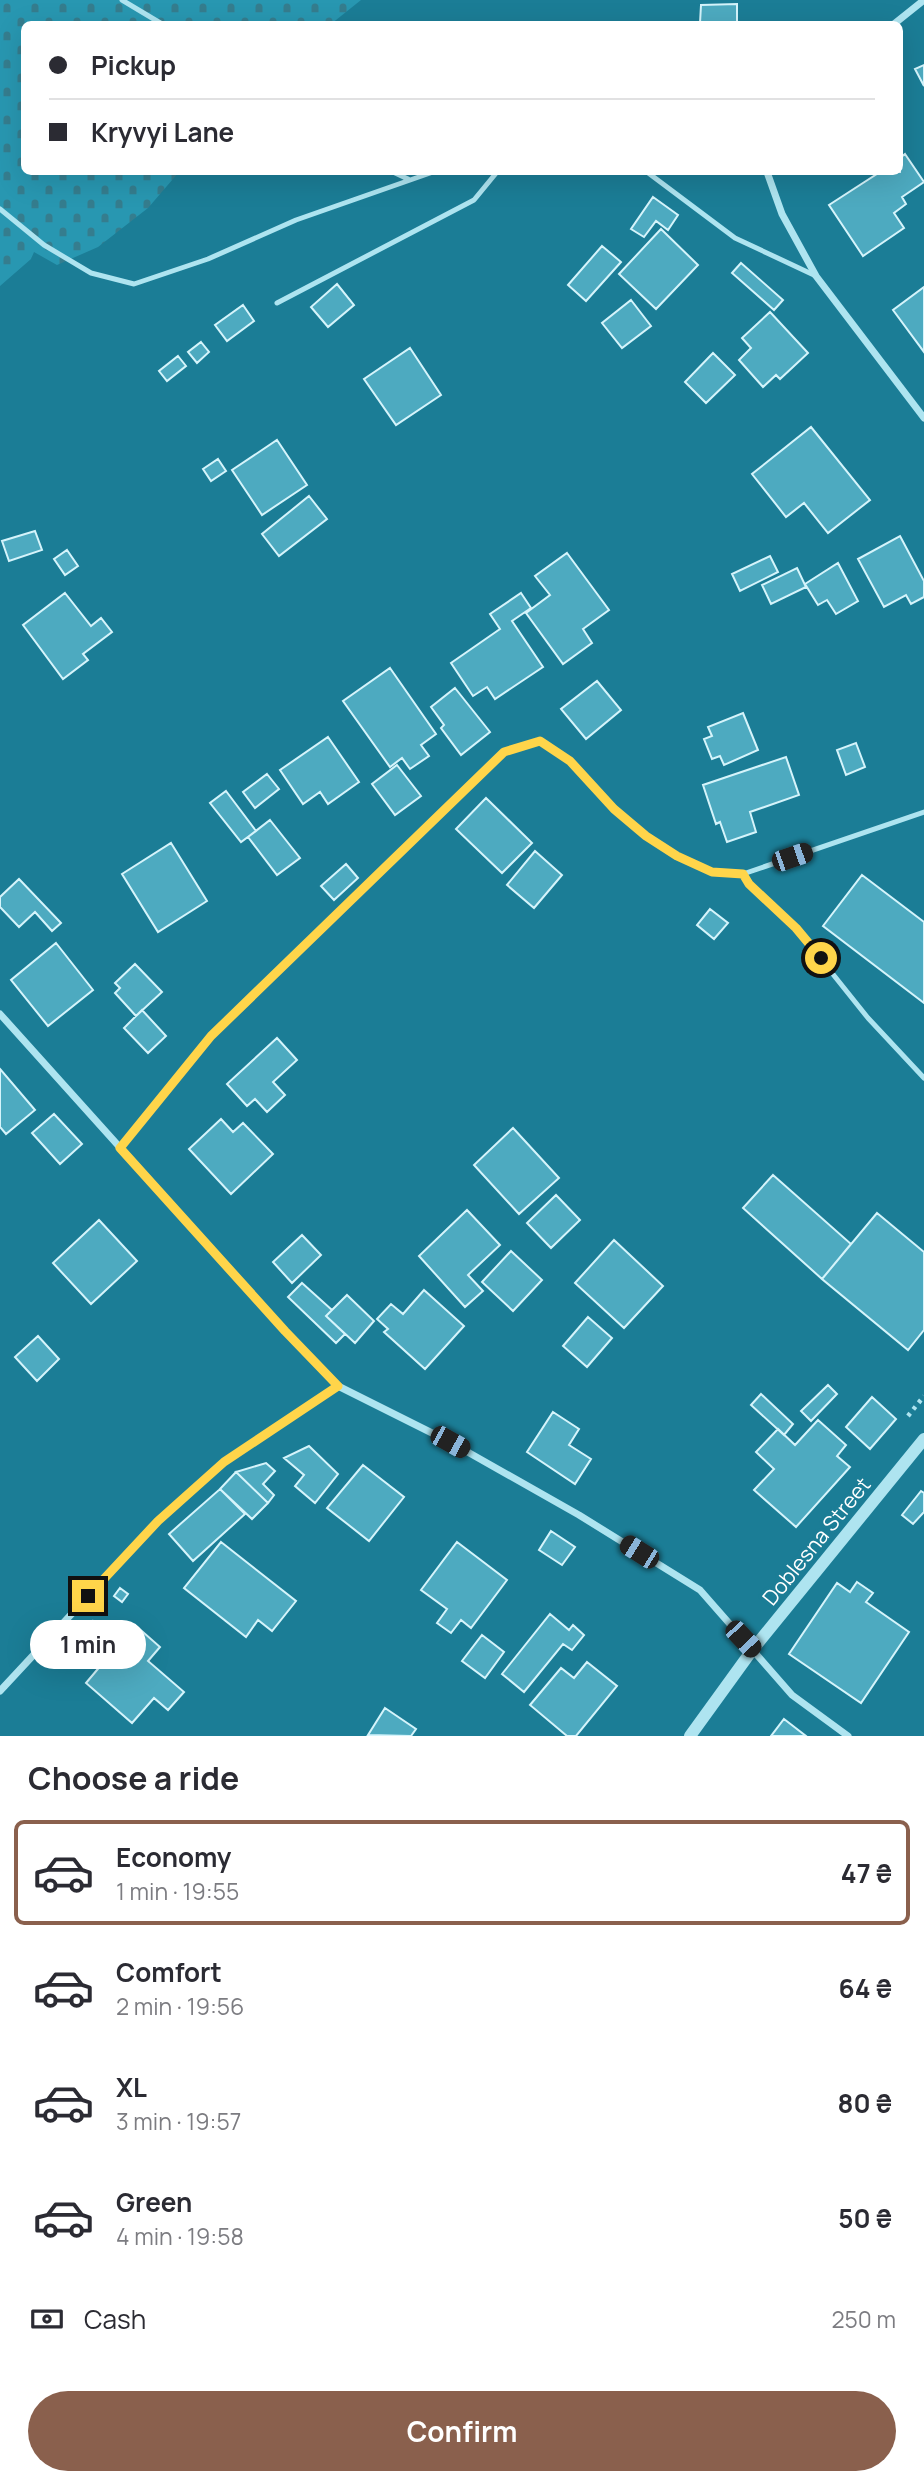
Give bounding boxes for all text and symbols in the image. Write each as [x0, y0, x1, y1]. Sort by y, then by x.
text: Pickup [91, 47, 176, 83]
text: Kryvyi Lane [91, 114, 234, 150]
car [769, 840, 816, 874]
route start [805, 942, 837, 974]
car [427, 1423, 474, 1461]
street label: Doblesna Street [756, 1471, 876, 1611]
car [616, 1532, 663, 1572]
route end [72, 1580, 104, 1612]
car [721, 1616, 766, 1662]
callout: 1 min [30, 1620, 146, 1670]
text: 1 min [60, 1628, 116, 1660]
text: Choose a ride [28, 1756, 239, 1800]
text: Economy [116, 1839, 231, 1875]
icon: car [32, 1841, 95, 1904]
text: 47 ₴ [841, 1855, 892, 1891]
text: 1 min · 19:55 [116, 1875, 239, 1907]
text: Comfort [116, 1954, 222, 1990]
icon: car [32, 1956, 95, 2019]
text: 64 ₴ [839, 1970, 892, 2006]
text: 2 min · 19:56 [116, 1990, 244, 2022]
text: XL [116, 2069, 147, 2105]
icon: car [32, 2071, 95, 2134]
text: 80 ₴ [837, 2085, 892, 2121]
text: 3 min · 19:57 [116, 2105, 241, 2137]
text: Green [116, 2184, 192, 2220]
icon: car [32, 2186, 95, 2249]
text: 50 ₴ [838, 2200, 892, 2236]
text: 4 min · 19:58 [116, 2220, 244, 2252]
icon: cash [28, 2300, 66, 2338]
text: Cash [84, 2301, 146, 2337]
text: 250 m [831, 2303, 896, 2335]
button: Confirm [28, 2391, 896, 2471]

